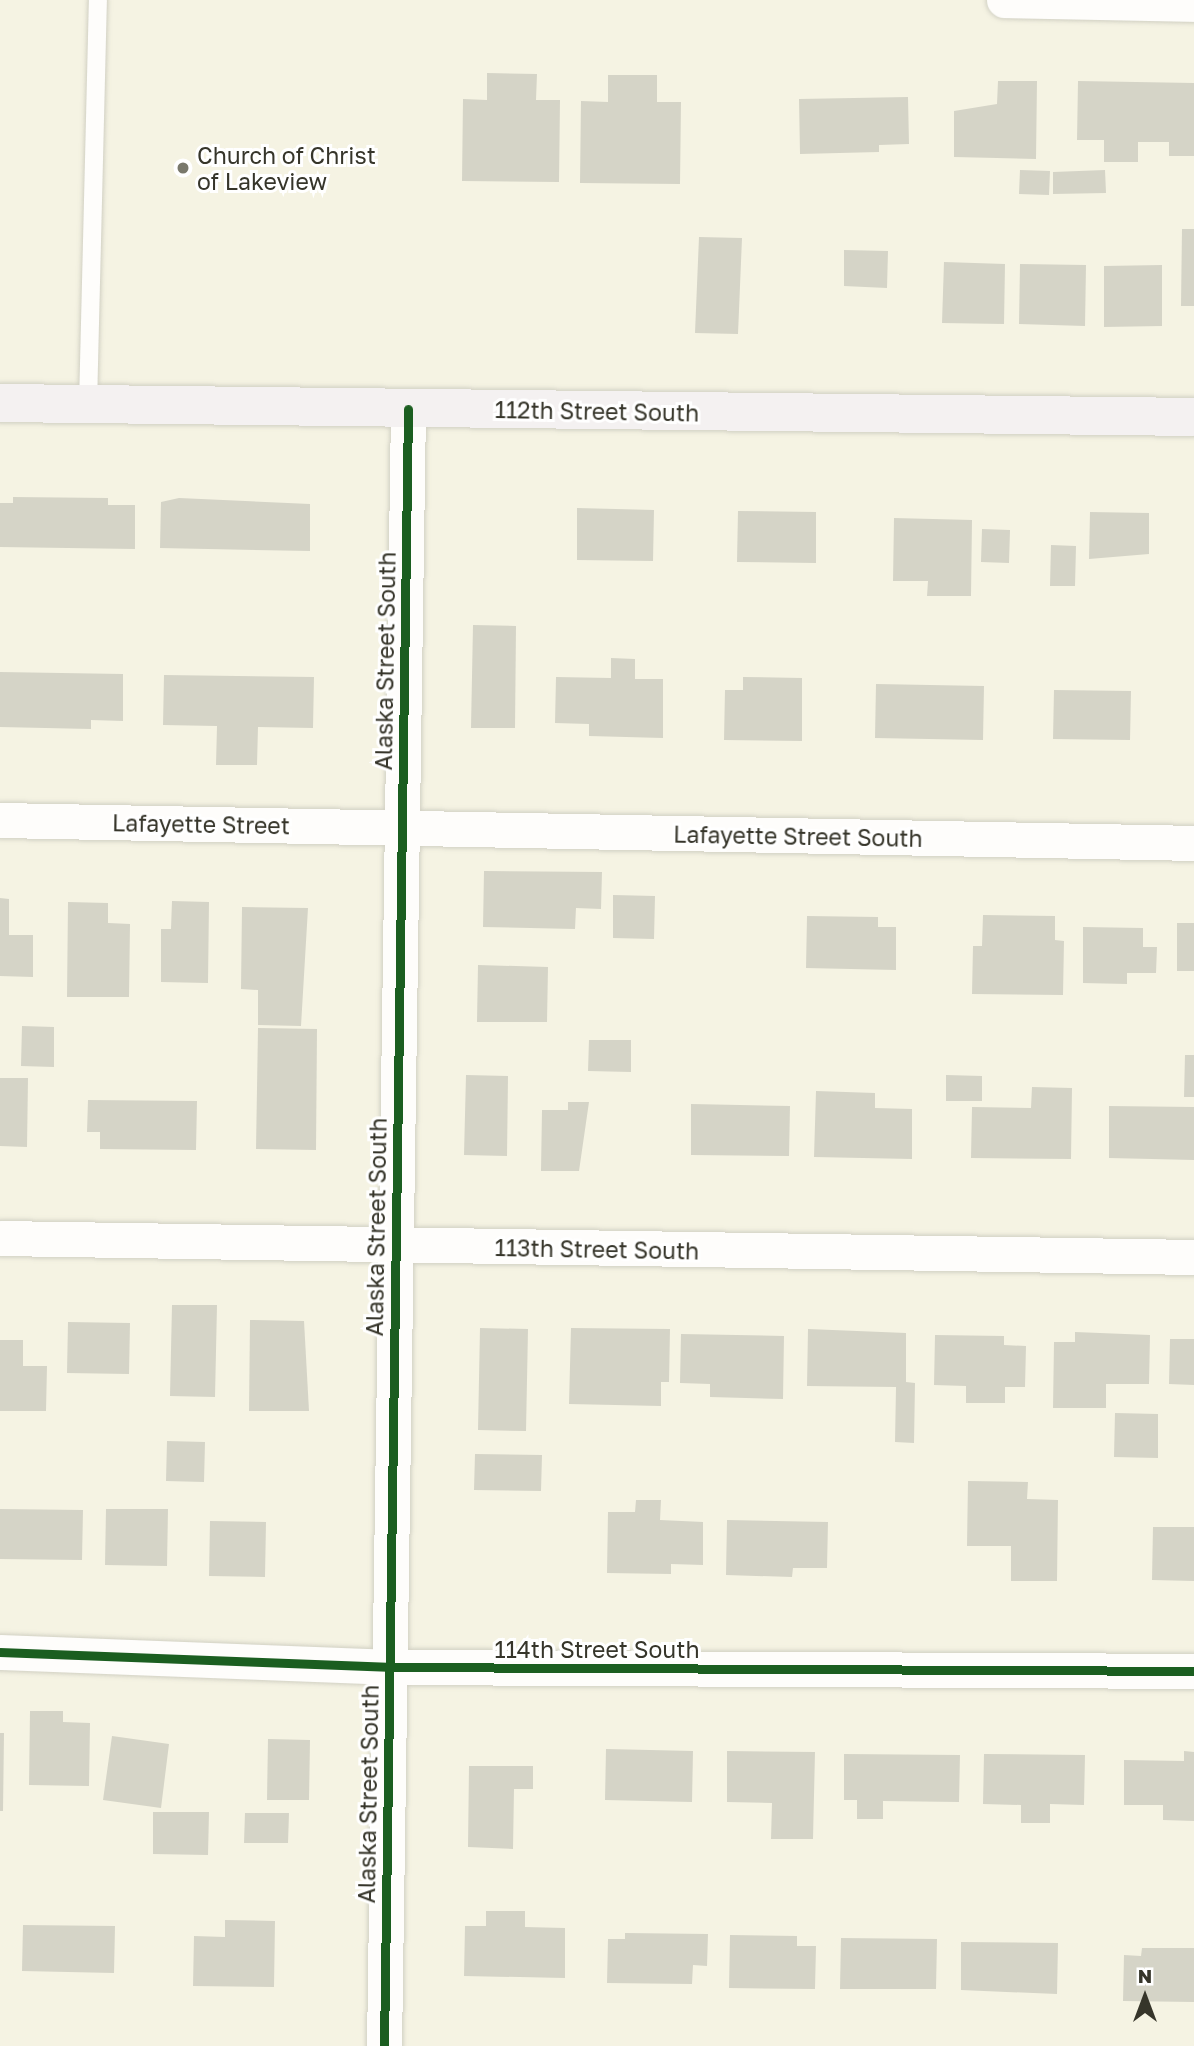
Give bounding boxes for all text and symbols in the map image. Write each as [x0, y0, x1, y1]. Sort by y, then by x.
place label: Church of Christ of Lakeview [197, 141, 376, 195]
marker: Church of Christ of Lakeview [175, 160, 191, 176]
street label: 112th Street South [495, 395, 699, 427]
street label: Alaska Street South [369, 551, 401, 771]
street label: Lafayette Street [112, 809, 290, 839]
street label: Lafayette Street South [673, 820, 923, 852]
street label: Alaska Street South [360, 1117, 392, 1337]
street label: 113th Street South [495, 1233, 699, 1265]
street label: 114th Street South [494, 1635, 700, 1663]
street label: Alaska Street South [352, 1684, 384, 1904]
north arrow [1110, 1962, 1180, 2032]
text: N [1138, 1964, 1152, 1987]

